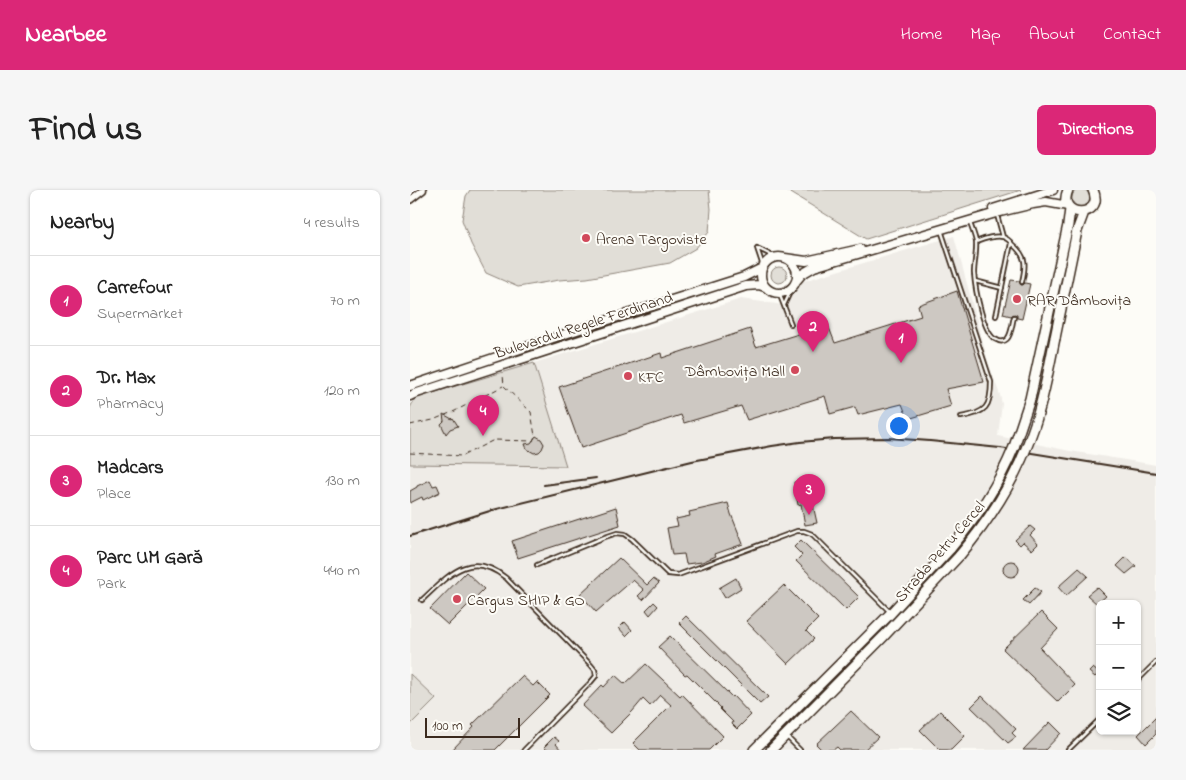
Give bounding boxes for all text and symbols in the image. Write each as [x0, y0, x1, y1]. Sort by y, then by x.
text: Nearbee [25, 18, 107, 53]
text: Home [901, 22, 942, 48]
text: Map [970, 22, 1001, 48]
text: About [1029, 22, 1075, 48]
text: Contact [1103, 22, 1161, 48]
text: Find us [30, 105, 142, 156]
button: Directions [1037, 105, 1156, 155]
text: Nearby [50, 208, 114, 238]
text: 4 results [304, 211, 360, 235]
place label: Arena Targoviste [596, 228, 707, 252]
marker: Arena Targoviste [580, 232, 592, 244]
text: Carrefour [97, 275, 172, 302]
street label: Bulevardul Regele Ferdinand [490, 286, 676, 366]
text: 1 [63, 289, 69, 313]
text: 70 m [330, 289, 360, 313]
place label: RAR Dâmbovița [1027, 289, 1131, 313]
marker: RAR Dâmbovița [1011, 293, 1023, 305]
text: Supermarket [97, 302, 183, 326]
pin: 2 [797, 311, 829, 352]
pin: 1 [885, 322, 917, 363]
place label: Dâmbovița Mall [684, 360, 785, 384]
marker: Dâmbovița Mall [789, 364, 801, 376]
text: Dr. Max [97, 365, 156, 392]
place label: KFC [638, 366, 664, 390]
marker: KFC [622, 370, 634, 382]
text: 2 [62, 379, 70, 403]
text: 120 m [324, 379, 360, 403]
text: Pharmacy [97, 392, 164, 416]
pin: 4 [467, 395, 499, 436]
your location [886, 413, 912, 439]
text: Madcars [97, 455, 164, 482]
text: 3 [63, 469, 69, 493]
text: 130 m [325, 469, 360, 493]
pin: 3 [793, 474, 825, 515]
text: Place [97, 482, 131, 506]
street label: Strada Petru Cercel [890, 496, 992, 608]
text: Parc UM Gară [97, 545, 202, 572]
text: 4 [63, 559, 69, 583]
text: 440 m [323, 559, 360, 583]
text: Park [97, 572, 126, 596]
place label: Cargus SHIP & GO [467, 589, 585, 613]
marker: Cargus SHIP & GO [451, 593, 463, 605]
map controls [1096, 600, 1141, 735]
button: + [1096, 600, 1141, 645]
button: − [1096, 645, 1141, 690]
button: layers [1096, 690, 1141, 735]
scale bar [425, 715, 520, 738]
text: 100 m [432, 716, 463, 737]

